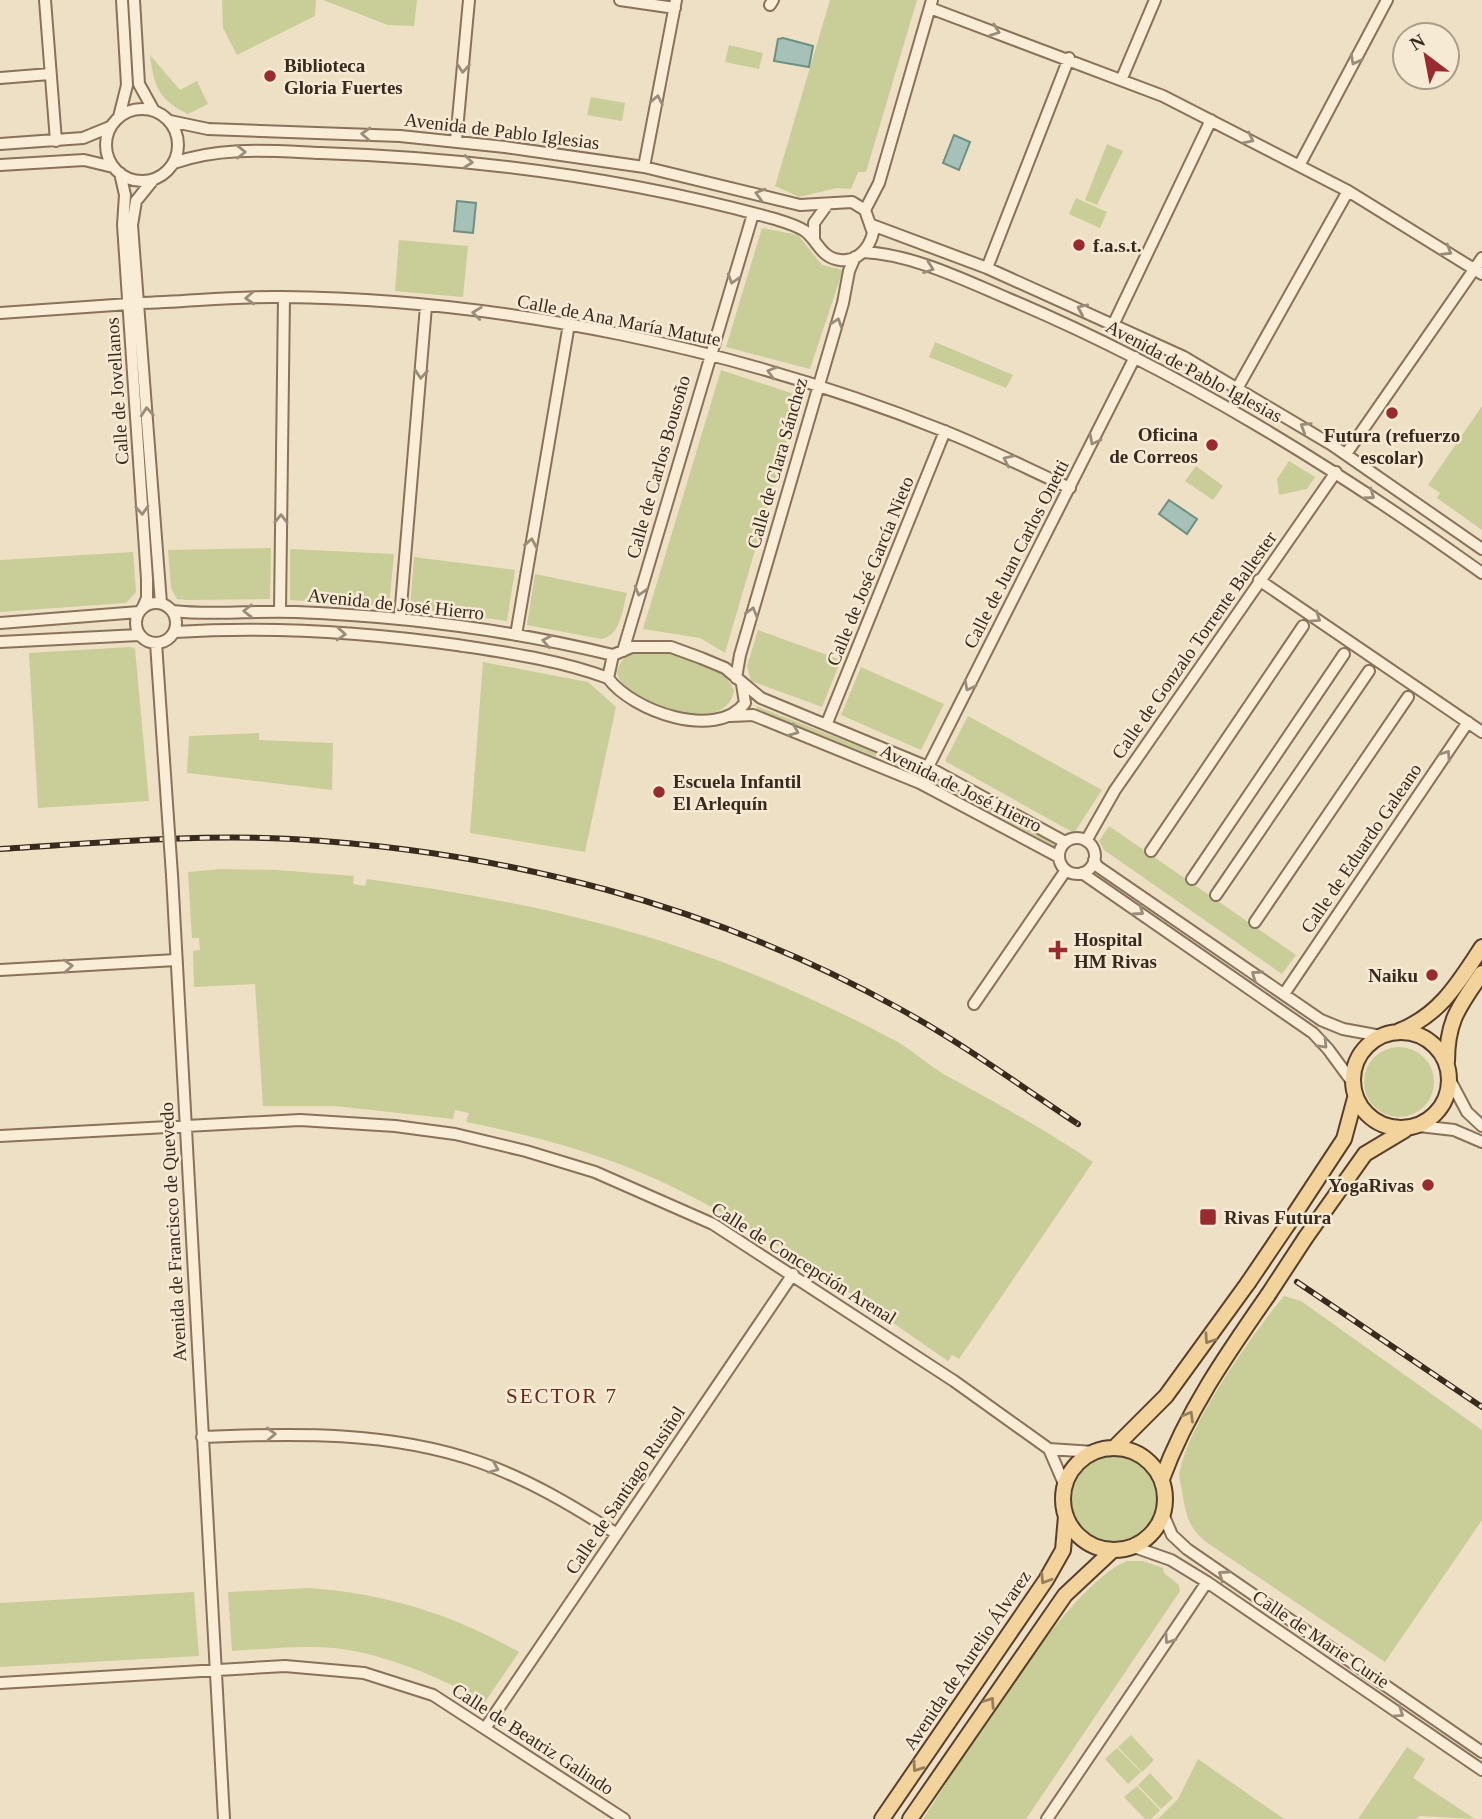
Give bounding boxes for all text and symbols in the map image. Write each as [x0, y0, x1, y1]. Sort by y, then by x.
north arrow [1391, 21, 1461, 91]
one-way arrow [988, 23, 1000, 37]
text: N [1406, 29, 1429, 55]
one-way arrow [1350, 53, 1363, 65]
place label: Biblioteca Gloria Fuertes [284, 55, 403, 98]
one-way arrow [456, 63, 471, 74]
marker: Biblioteca Gloria Fuertes [262, 68, 278, 84]
one-way arrow [649, 94, 664, 106]
street label: Avenida de Pablo Iglesias [403, 109, 601, 153]
one-way arrow [360, 127, 371, 142]
one-way arrow [1242, 130, 1254, 144]
one-way arrow [236, 144, 247, 160]
one-way arrow [462, 154, 474, 169]
one-way arrow [754, 188, 766, 203]
place label: f.a.s.t. [1093, 235, 1142, 256]
marker: f.a.s.t. [1071, 237, 1087, 253]
one-way arrow [1439, 243, 1452, 256]
one-way arrow [922, 260, 934, 274]
one-way arrow [727, 272, 741, 285]
one-way arrow [245, 290, 256, 305]
street label: Calle de Ana María Matute [515, 290, 723, 350]
one-way arrow [1077, 303, 1089, 317]
one-way arrow [471, 305, 483, 320]
street label: Avenida de Pablo Iglesias [1102, 316, 1286, 426]
street label: Calle de Jovellanos [101, 317, 133, 465]
one-way arrow [828, 318, 843, 330]
one-way arrow [766, 366, 778, 380]
one-way arrow [414, 369, 429, 380]
street label: Calle de Carlos Bousoño [622, 373, 694, 561]
street label: Calle de Clara Sánchez [743, 375, 811, 551]
marker: Futura (refuerzo escolar) [1384, 405, 1400, 421]
one-way arrow [140, 407, 155, 418]
one-way arrow [1299, 423, 1312, 436]
place label: Oficina de Correos [1109, 424, 1198, 467]
place label: Futura (refuerzo escolar) [1324, 425, 1460, 469]
one-way arrow [1088, 433, 1102, 445]
marker: Oficina de Correos [1204, 437, 1220, 453]
one-way arrow [1002, 454, 1015, 468]
street label: Calle de Juan Carlos Onetti [959, 456, 1073, 652]
street label: Calle de José García Nieto [822, 473, 918, 669]
one-way arrow [1362, 487, 1375, 499]
one-way arrow [135, 504, 150, 515]
one-way arrow [273, 513, 289, 523]
street label: Calle de Gonzalo Torrente Ballester [1107, 527, 1281, 763]
one-way arrow [523, 537, 538, 549]
street label: Avenida de José Hierro [307, 584, 485, 624]
one-way arrow [634, 585, 648, 597]
one-way arrow [242, 603, 252, 619]
one-way arrow [744, 607, 759, 619]
one-way arrow [1308, 610, 1321, 622]
one-way arrow [335, 626, 346, 641]
one-way arrow [541, 634, 553, 649]
one-way arrow [964, 679, 978, 691]
one-way arrow [787, 723, 799, 737]
street label: Avenida de José Hierro [877, 740, 1045, 836]
one-way arrow [1438, 750, 1451, 763]
street label: Calle de Eduardo Galeano [1296, 759, 1426, 937]
place label: Escuela Infantil El Arlequín [673, 771, 801, 814]
marker: Escuela Infantil El Arlequín [651, 784, 667, 800]
one-way arrow [1131, 903, 1144, 916]
place label: Hospital HM Rivas [1074, 929, 1157, 972]
marker: Hospital HM Rivas [1048, 940, 1068, 960]
one-way arrow [63, 959, 74, 974]
place label: Naiku [1368, 965, 1418, 986]
marker: Naiku [1424, 967, 1440, 983]
one-way arrow [1251, 971, 1264, 983]
one-way arrow [1315, 1036, 1327, 1049]
street label: Avenida de Francisco de Quevedo [156, 1101, 190, 1363]
place label: YogaRivas [1328, 1175, 1414, 1196]
marker: YogaRivas [1420, 1177, 1436, 1193]
street label: Calle de Concepción Arenal [708, 1197, 900, 1329]
marker: Rivas Futura [1198, 1207, 1218, 1227]
place label: Rivas Futura [1224, 1207, 1332, 1228]
one-way arrow [1205, 1331, 1217, 1344]
district label: SECTOR 7 [506, 1384, 618, 1408]
street label: Calle de Santiago Rusiñol [561, 1402, 689, 1578]
one-way arrow [1181, 1411, 1194, 1423]
one-way arrow [265, 1427, 276, 1442]
one-way arrow [487, 1460, 499, 1474]
street label: Avenida de Aurelio Álvarez [899, 1566, 1035, 1754]
one-way arrow [1218, 1571, 1231, 1583]
one-way arrow [1041, 1572, 1054, 1585]
street label: Calle de Marie Curie [1249, 1586, 1393, 1692]
one-way arrow [1165, 1631, 1177, 1644]
street label: Calle de Beatriz Galindo [448, 1679, 618, 1799]
one-way arrow [982, 1697, 994, 1710]
one-way arrow [1391, 1705, 1404, 1717]
one-way arrow [913, 1759, 925, 1772]

